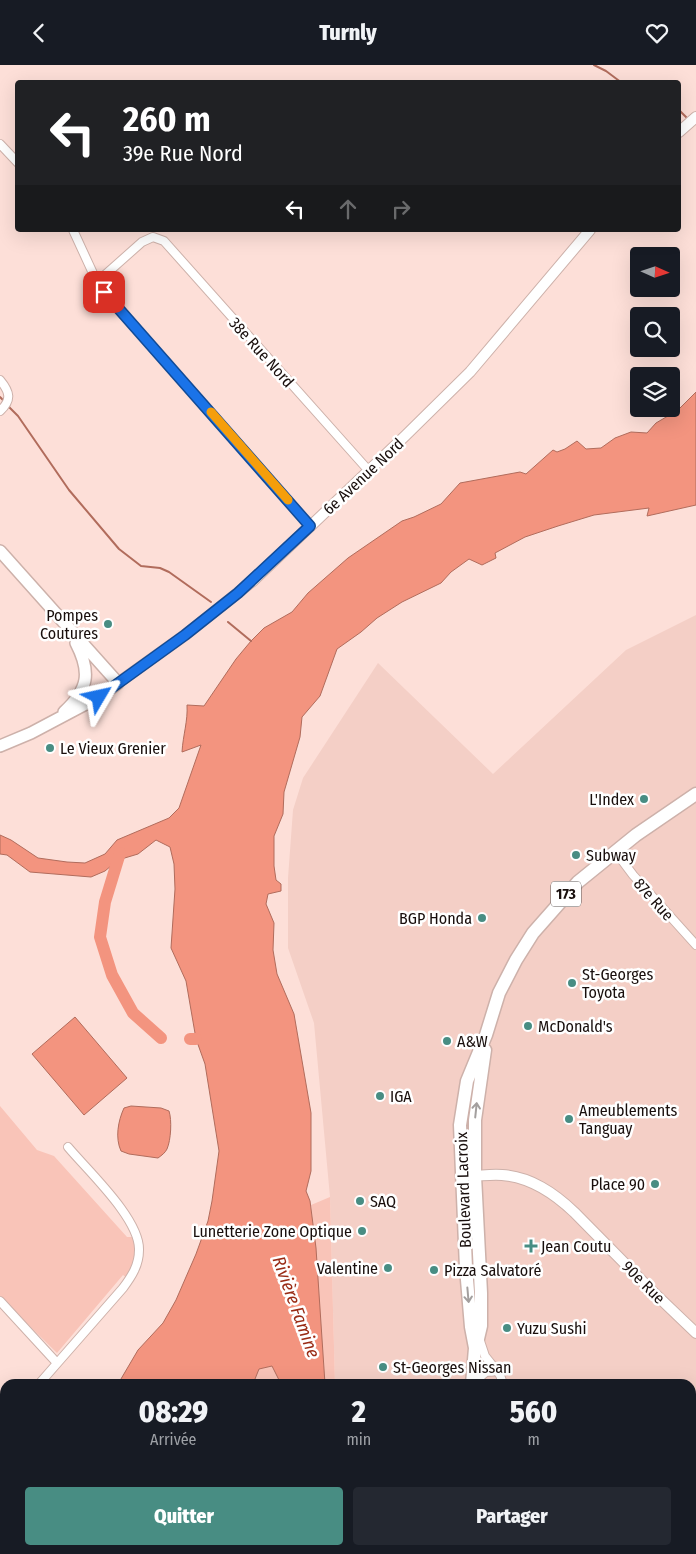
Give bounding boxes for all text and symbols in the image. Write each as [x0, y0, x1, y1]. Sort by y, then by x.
icon: back [25, 19, 53, 47]
text: Turnly [319, 19, 377, 46]
icon: heart [643, 19, 671, 47]
text: 260 m [123, 98, 211, 140]
icon: left [40, 100, 105, 165]
text: 39e Rue Nord [123, 140, 243, 167]
icon: left [281, 195, 309, 223]
icon: ahead [334, 195, 362, 223]
icon: right [387, 195, 415, 223]
north arrow [630, 247, 680, 297]
map controls [630, 247, 680, 417]
pin [83, 271, 125, 313]
icon: arrive [90, 278, 118, 306]
button: search [630, 307, 680, 357]
street label: 38e Rue Nord [225, 313, 298, 391]
button: layers [630, 367, 680, 417]
street label: 6e Avenue Nord [319, 434, 408, 519]
place label: Pompes Coutures [40, 606, 98, 643]
marker: Pompes Coutures [102, 618, 114, 630]
position arrow [72, 670, 124, 722]
place label: Le Vieux Grenier [60, 739, 166, 758]
marker: Le Vieux Grenier [44, 742, 56, 754]
place label: L'Index [589, 790, 634, 809]
marker: L'Index [638, 793, 650, 805]
place label: Subway [586, 846, 637, 865]
marker: Subway [570, 849, 582, 861]
street label: 87e Rue [630, 874, 678, 925]
road number: 173 [551, 881, 581, 907]
place label: BGP Honda [399, 909, 472, 928]
marker: BGP Honda [476, 912, 488, 924]
place label: St-Georges Toyota [582, 965, 653, 1002]
marker: St-Georges Toyota [566, 977, 578, 989]
place label: McDonald's [538, 1017, 613, 1036]
marker: McDonald's [522, 1020, 534, 1032]
place label: A&W [457, 1032, 488, 1051]
marker: A&W [441, 1035, 453, 1047]
place label: IGA [390, 1087, 412, 1106]
marker: IGA [374, 1090, 386, 1102]
place label: Ameublements Tanguay [579, 1101, 677, 1138]
one-way arrow [471, 1102, 481, 1118]
marker: Ameublements Tanguay [563, 1113, 575, 1125]
street label: Boulevard Lacroix [452, 1132, 475, 1248]
place label: Place 90 [590, 1175, 645, 1194]
marker: Place 90 [649, 1178, 661, 1190]
place label: SAQ [370, 1192, 396, 1211]
marker: SAQ [354, 1195, 366, 1207]
place label: Lunetterie Zone Optique [193, 1222, 352, 1241]
marker: Lunetterie Zone Optique [356, 1225, 368, 1237]
place label: Jean Coutu [541, 1237, 611, 1256]
marker: Jean Coutu [525, 1240, 537, 1252]
water label: Rivière Famine [267, 1253, 325, 1361]
street label: 90e Rue [618, 1257, 669, 1308]
place label: Valentine [317, 1259, 378, 1278]
place label: Pizza Salvatoré [444, 1261, 541, 1280]
marker: Valentine [382, 1262, 394, 1274]
marker: Pizza Salvatoré [428, 1264, 440, 1276]
one-way arrow [463, 1287, 473, 1303]
place label: Yuzu Sushi [517, 1319, 586, 1338]
marker: Yuzu Sushi [501, 1322, 513, 1334]
place label: St-Georges Nissan [393, 1358, 511, 1377]
marker: St-Georges Nissan [377, 1361, 389, 1373]
text: 08:29 [139, 1394, 208, 1430]
text: 2 [352, 1394, 366, 1430]
text: 560 [510, 1394, 557, 1430]
text: Arrivée [150, 1430, 197, 1449]
text: min [347, 1430, 371, 1449]
text: m [527, 1430, 540, 1449]
button: Quitter [25, 1487, 343, 1545]
button: Partager [353, 1487, 671, 1545]

